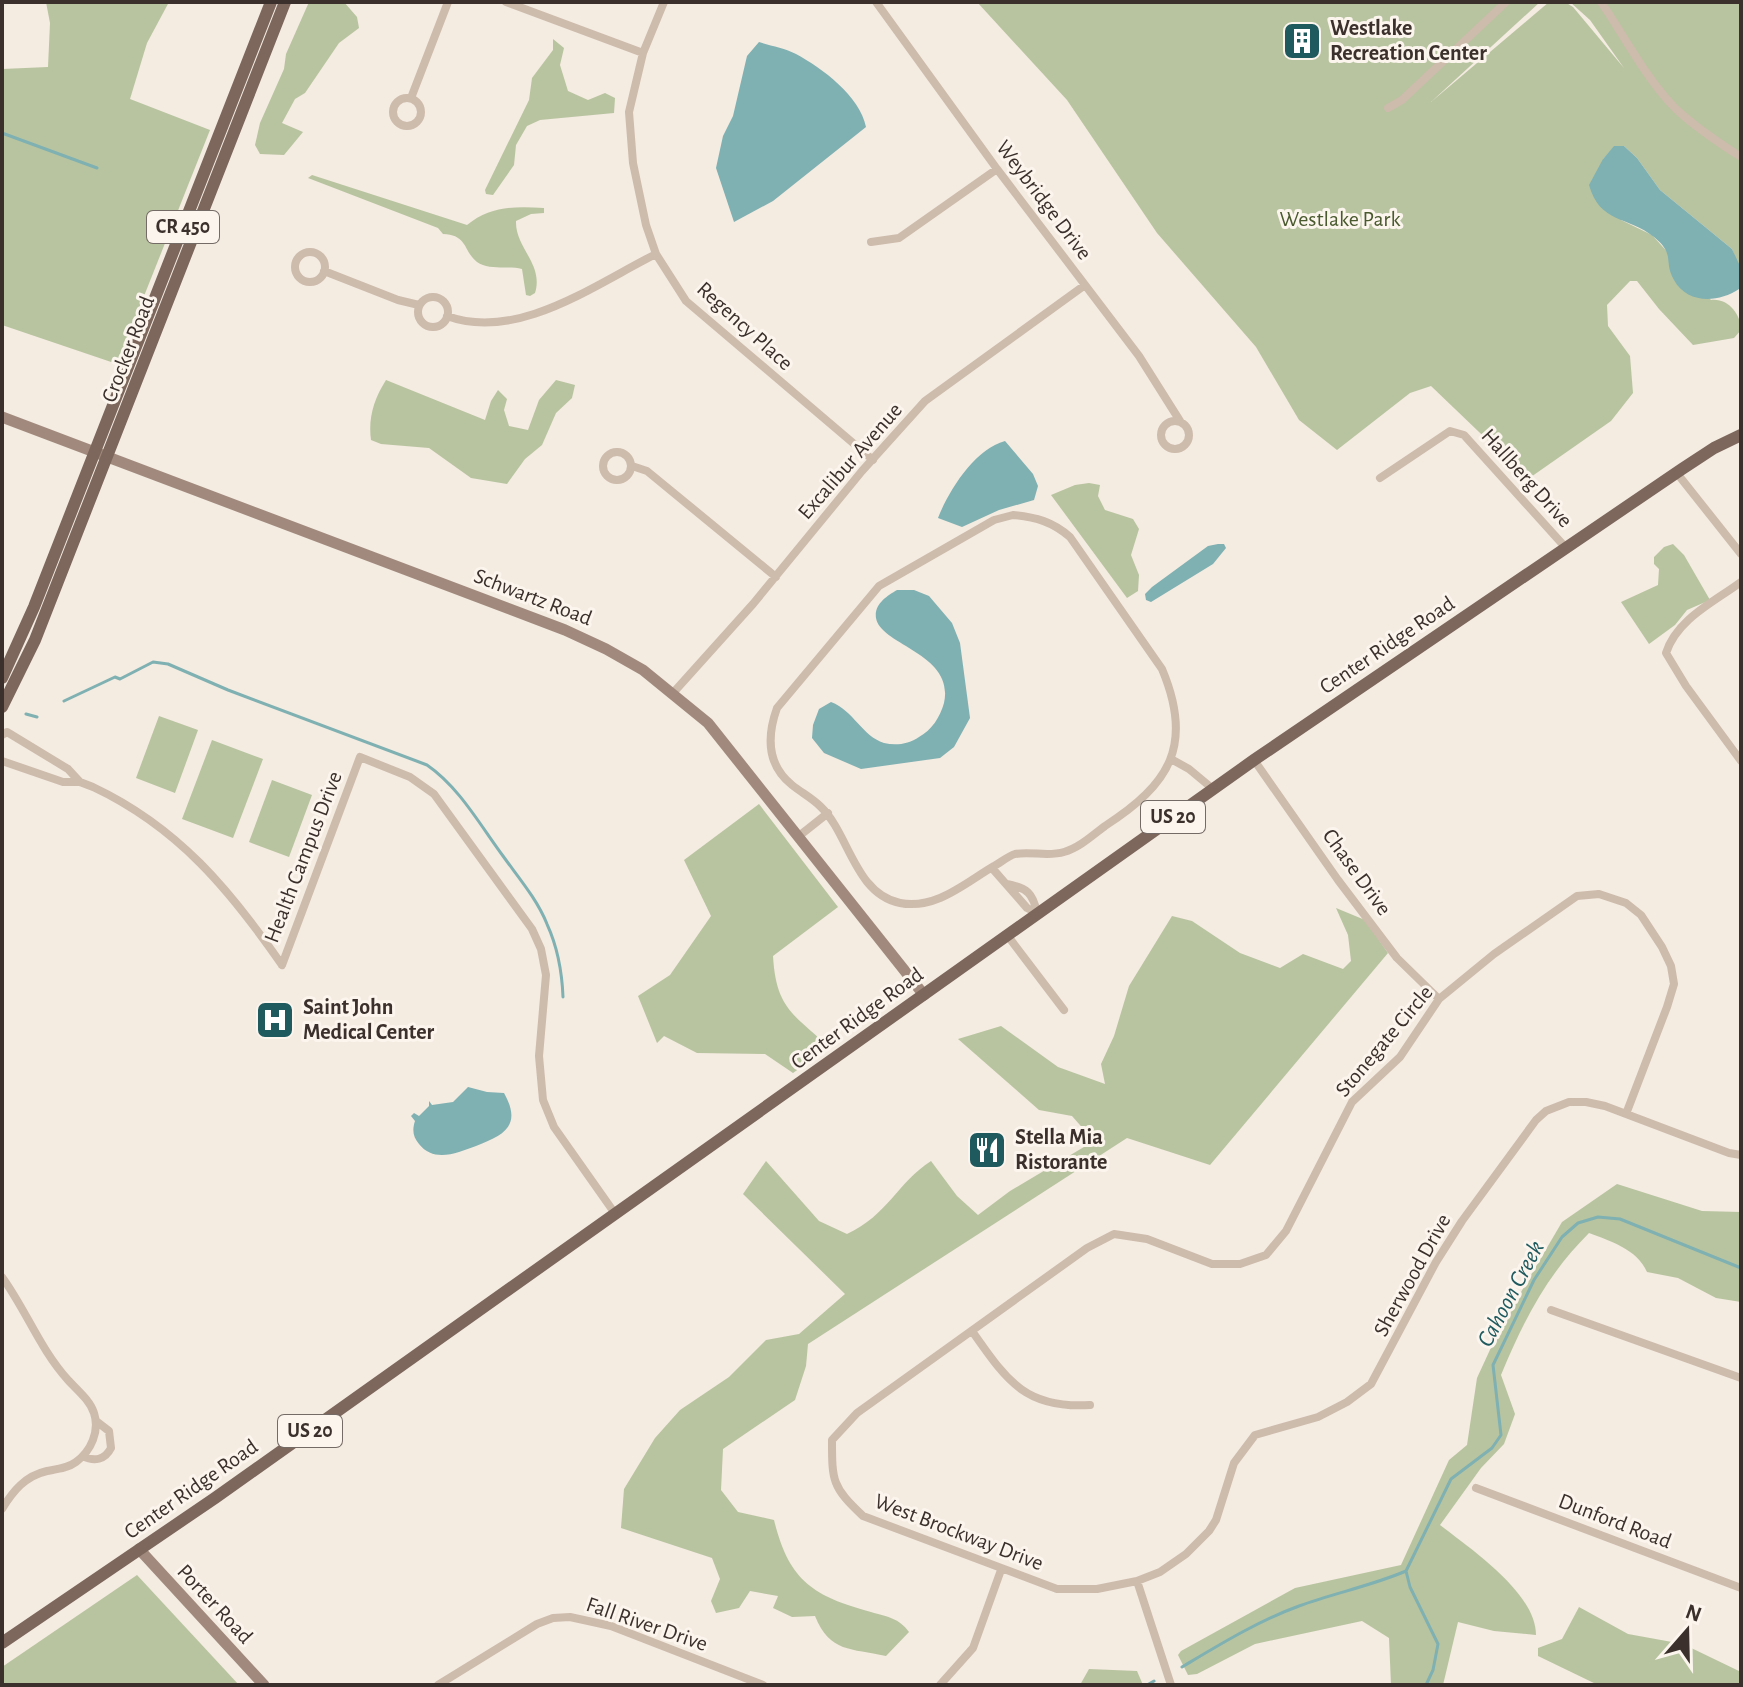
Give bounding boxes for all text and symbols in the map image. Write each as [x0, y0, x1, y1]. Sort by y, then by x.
place label: Westlake Recreation Center [1330, 17, 1487, 64]
building icon: Westlake Recreation Center [1281, 20, 1323, 62]
street label: Weybridge Drive [992, 136, 1096, 264]
park label: Westlake Park [1279, 208, 1401, 230]
road number: CR 450 [147, 211, 219, 243]
street label: Regency Place [693, 277, 797, 375]
street label: Crocker Road [98, 293, 158, 405]
street label: Excalibur Avenue [794, 399, 906, 523]
street label: Hallberg Drive [1477, 424, 1577, 532]
street label: Schwartz Road [471, 564, 595, 630]
street label: Center Ridge Road [1316, 592, 1458, 698]
street label: Health Campus Drive [260, 768, 346, 946]
road number: US 20 [1141, 801, 1205, 833]
street label: Chase Drive [1319, 825, 1395, 919]
street label: Center Ridge Road [787, 963, 927, 1073]
street label: Stonegate Circle [1331, 981, 1437, 1101]
place label: Saint John Medical Center [303, 996, 435, 1043]
hospital icon: Saint John Medical Center [254, 999, 296, 1041]
place label: Stella Mia Ristorante [1015, 1126, 1107, 1173]
restaurant icon: Stella Mia Ristorante [966, 1129, 1008, 1171]
street label: Sherwood Drive [1369, 1210, 1455, 1340]
water label: Cahoon Creek [1473, 1237, 1549, 1351]
road number: US 20 [278, 1415, 342, 1447]
street label: Center Ridge Road [120, 1435, 262, 1543]
street label: Dunford Road [1555, 1489, 1675, 1553]
street label: West Brockway Drive [872, 1490, 1046, 1574]
street label: Porter Road [173, 1560, 257, 1648]
north arrow [1647, 1591, 1727, 1671]
street label: Fall River Drive [584, 1593, 710, 1655]
text: N [1683, 1600, 1704, 1626]

